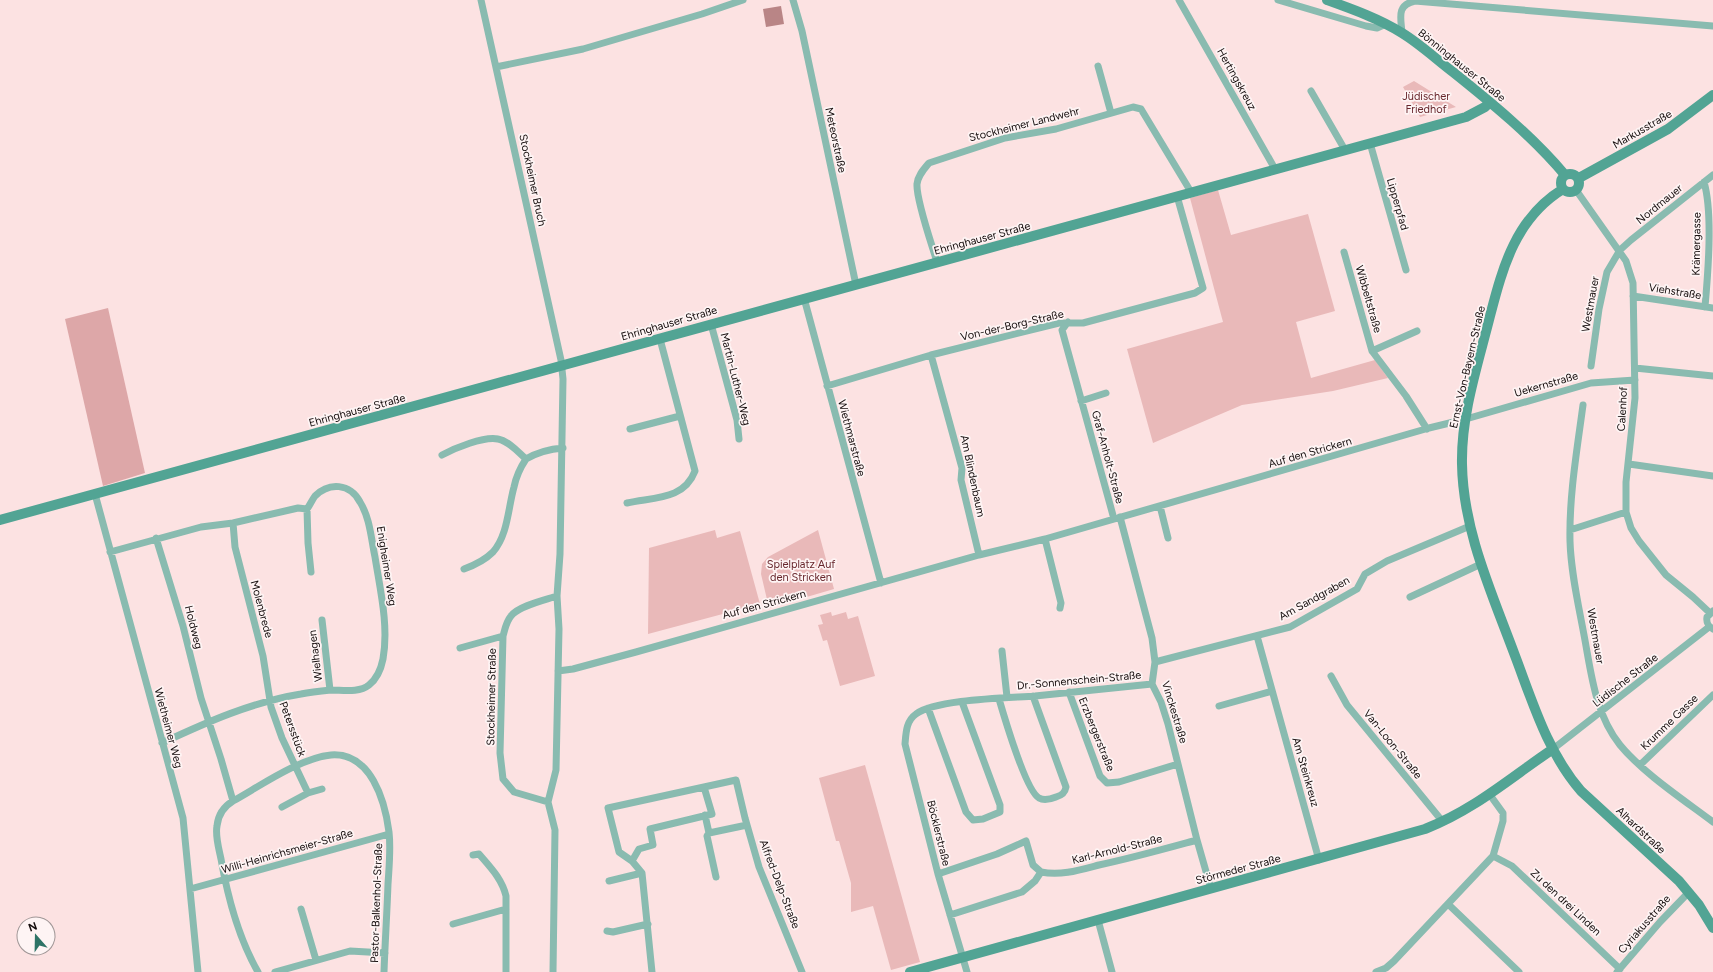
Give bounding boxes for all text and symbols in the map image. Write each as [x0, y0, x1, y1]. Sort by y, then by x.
street label: Bönninghauser Straße [1415, 26, 1508, 105]
street label: Hertingskreuz [1214, 46, 1259, 113]
park label: Jüdischer Friedhof [1402, 90, 1450, 116]
street label: Stockheimer Landwehr [968, 104, 1081, 145]
street label: Meteorstraße [822, 106, 849, 174]
street label: Markusstraße [1610, 107, 1674, 152]
street label: Stockheimer Bruch [516, 133, 549, 227]
street label: Lipperpfad [1384, 177, 1411, 232]
street label: Nordmauer [1634, 182, 1685, 227]
street label: Krämergasse [1689, 212, 1704, 276]
street label: Ehringhauser Straße [932, 219, 1032, 258]
street label: Wibbeltstraße [1353, 264, 1384, 334]
street label: Westmauer [1579, 275, 1602, 333]
street label: Viehstraße [1648, 281, 1702, 302]
street label: Ehringhauser Straße [620, 304, 719, 343]
street label: Ernst-Von-Bayern-Straße [1447, 305, 1488, 430]
street label: Von-der-Borg-Straße [959, 307, 1065, 344]
street label: Martin-Luther-Weg [718, 331, 753, 427]
street label: Uekernstraße [1513, 369, 1580, 400]
street label: Calenhof [1615, 385, 1630, 432]
street label: Ehringhauser Straße [307, 391, 407, 430]
street label: Wiethmarstraße [835, 398, 868, 478]
street label: Graf-Anholt-Straße [1089, 409, 1126, 505]
street label: Am Blindenbaum [957, 434, 988, 518]
street label: Auf den Strickern [1267, 434, 1353, 471]
street label: Enigheimer Weg [374, 525, 399, 607]
park label: Spielplatz Auf den Stricken [767, 558, 836, 584]
street label: Am Sandgraben [1277, 574, 1352, 623]
street label: Molenbrede [248, 579, 275, 639]
street label: Auf den Strickern [721, 587, 807, 622]
street label: Holdweg [182, 604, 205, 650]
street label: Westmauer [1584, 607, 1607, 665]
street label: Wielhagen [306, 629, 325, 682]
street label: Stockheimer Straße [484, 648, 499, 746]
street label: Lüdische Straße [1590, 651, 1661, 710]
street label: Dr.-Sonnenschein-Straße [1016, 669, 1142, 692]
street label: Vinckestraße [1159, 679, 1190, 745]
street label: Wietheimer Weg [152, 687, 185, 770]
street label: Krumme Gasse [1638, 692, 1701, 753]
street label: Erzbergerstraße [1076, 695, 1117, 773]
street label: Petersstück [277, 700, 309, 759]
street label: Van-Loon-Straße [1361, 707, 1424, 782]
street label: Am Steinkreuz [1289, 736, 1322, 808]
street label: Böcklerstraße [924, 799, 953, 867]
street label: Alhardstraße [1613, 804, 1668, 856]
street label: Willi-Heinrichsmeier-Straße [220, 826, 354, 877]
street label: Karl-Arnold-Straße [1071, 832, 1164, 867]
street label: Alfred-Delp-Straße [757, 838, 802, 930]
street label: Pastor-Balkenhol-Straße [368, 843, 385, 963]
street label: Störmeder Straße [1194, 852, 1282, 887]
street label: Zu den drei Linden [1528, 866, 1604, 938]
street label: Cyriakusstraße [1616, 893, 1673, 956]
north arrow [16, 916, 56, 956]
text: N [27, 920, 39, 935]

